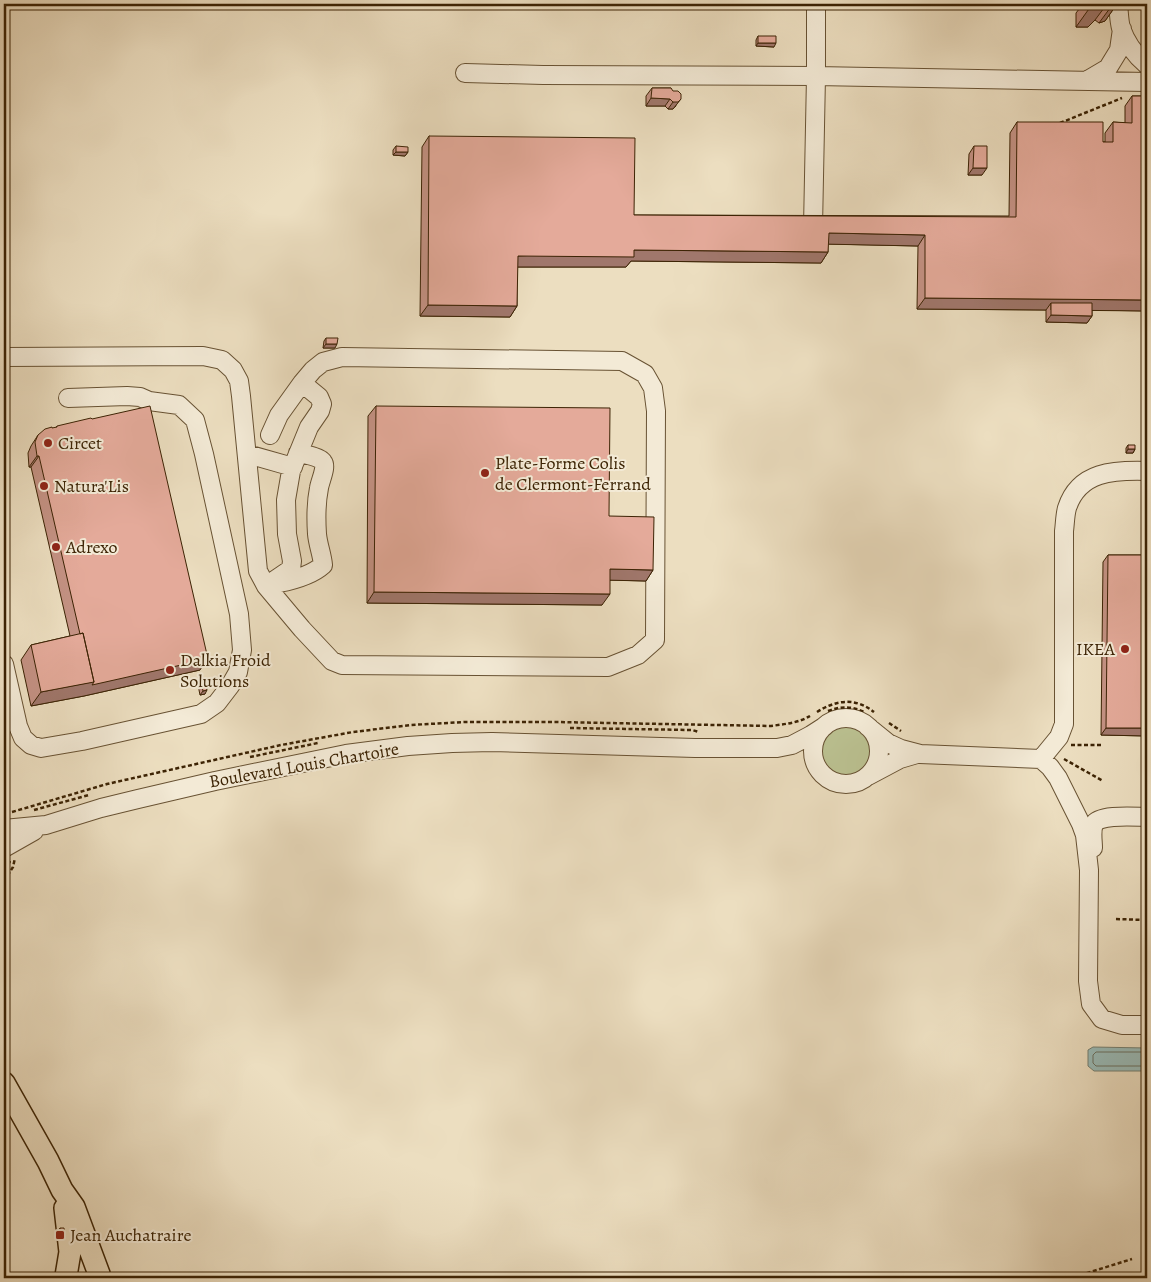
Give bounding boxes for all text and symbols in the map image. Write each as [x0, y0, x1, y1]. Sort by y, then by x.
place label: Circet [58, 431, 102, 455]
marker: Circet [42, 437, 54, 449]
place label: Plate-Forme Colis de Clermont-Ferrand [495, 451, 651, 496]
marker: Plate-Forme Colis de Clermont-Ferrand [479, 467, 491, 479]
place label: Natura'Lis [54, 474, 129, 498]
marker: Natura'Lis [38, 480, 50, 492]
place label: Adrexo [65, 535, 118, 559]
marker: Adrexo [50, 541, 62, 553]
place label: IKEA [1076, 637, 1115, 661]
marker: IKEA [1119, 643, 1131, 655]
place label: Dalkia Froid Solutions [180, 648, 271, 693]
marker: Dalkia Froid Solutions [164, 664, 176, 676]
street label: Boulevard Louis Chartoire [207, 736, 401, 794]
place label: Jean Auchatraire [70, 1223, 191, 1247]
marker: Jean Auchatraire [54, 1229, 66, 1241]

